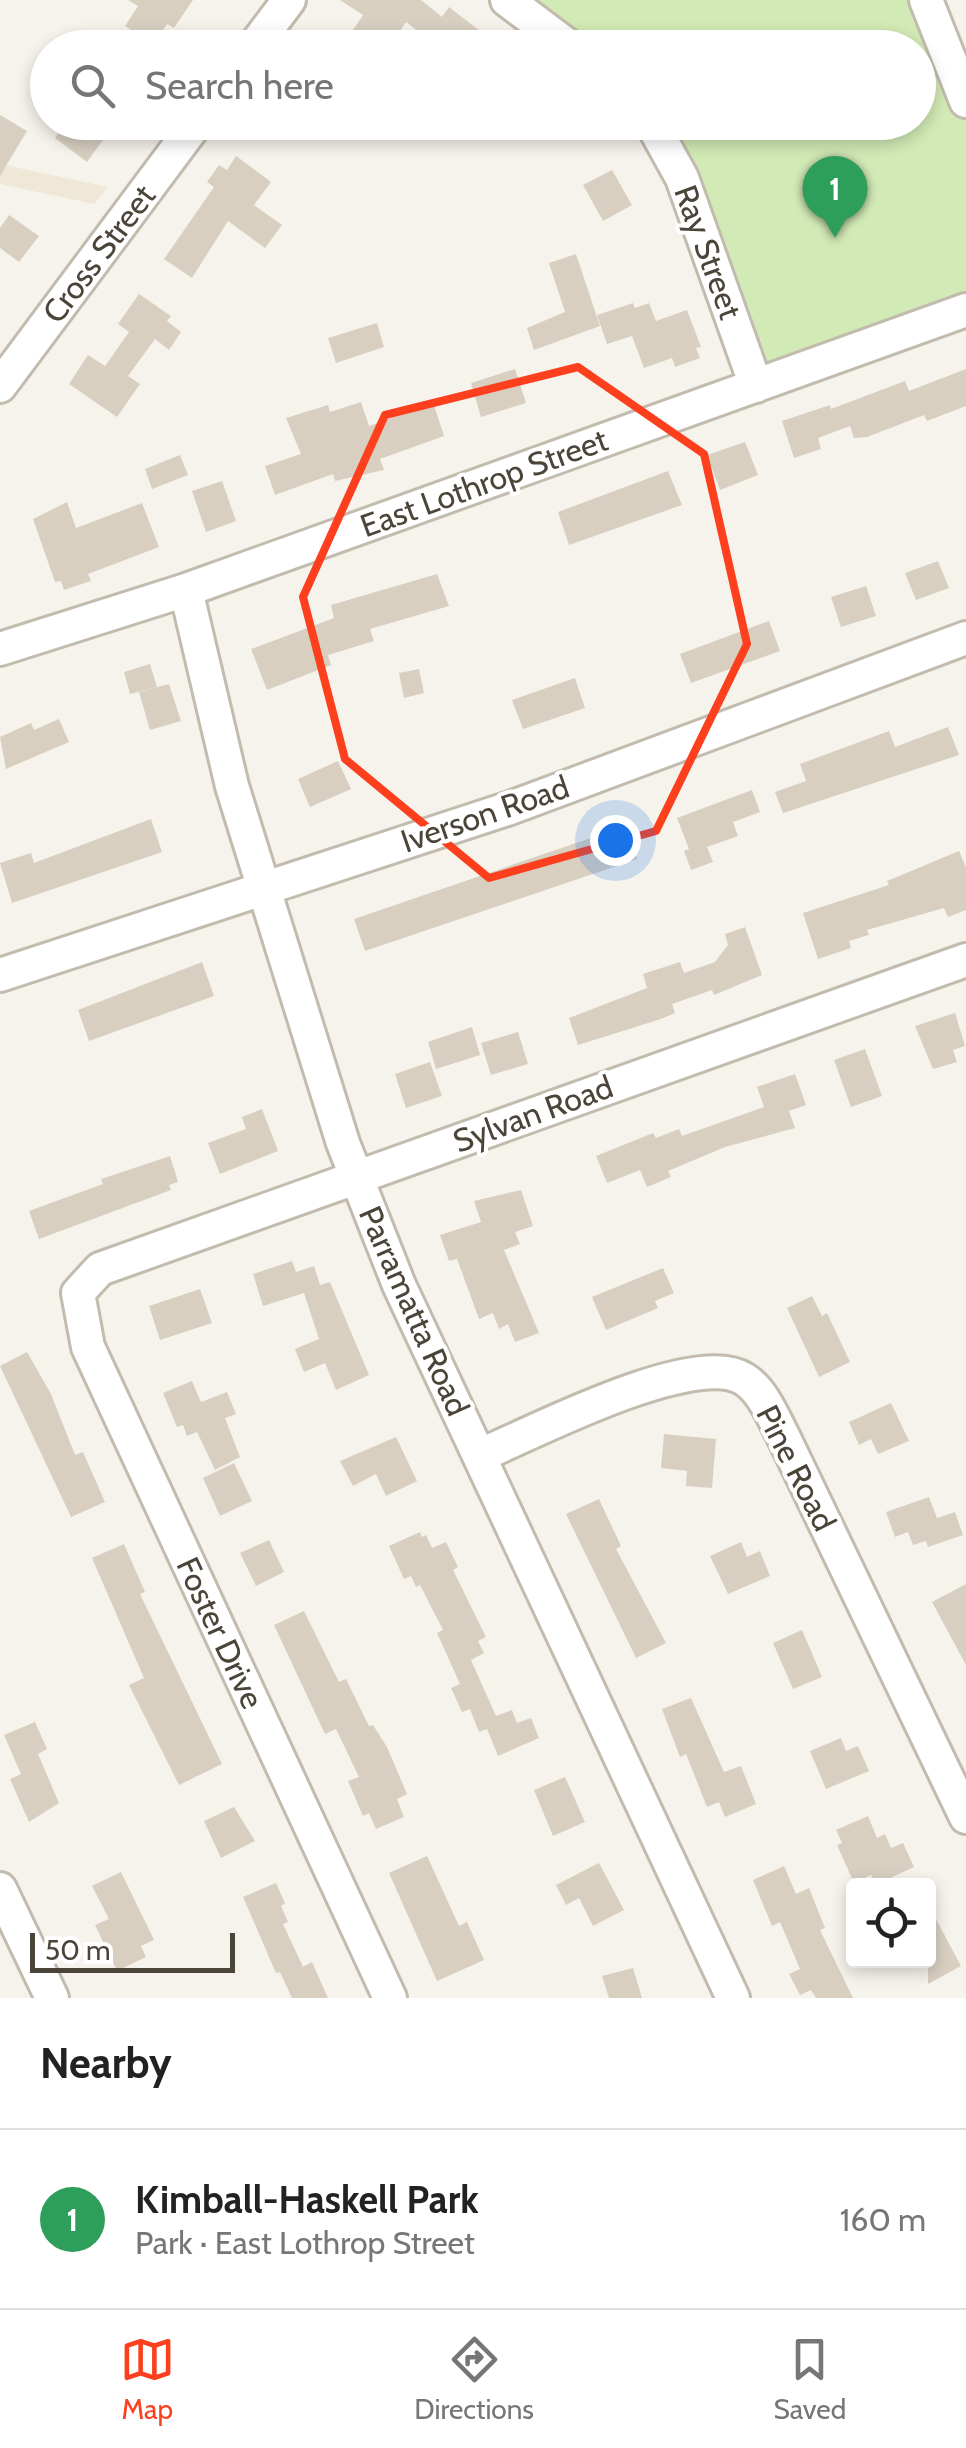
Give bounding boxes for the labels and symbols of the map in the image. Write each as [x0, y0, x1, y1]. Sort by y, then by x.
pin: 1 [802, 156, 868, 238]
street label: Cross Street [34, 177, 163, 330]
street label: Ray Street [666, 180, 751, 324]
street label: East Lothrop Street [355, 420, 613, 545]
street label: Iverson Road [396, 767, 574, 860]
your location [590, 815, 641, 866]
street label: Sylvan Road [448, 1067, 618, 1160]
street label: Parramatta Road [351, 1200, 478, 1422]
street label: Pine Road [748, 1398, 845, 1537]
street label: Foster Drive [168, 1551, 272, 1715]
scale bar [30, 1928, 235, 1972]

